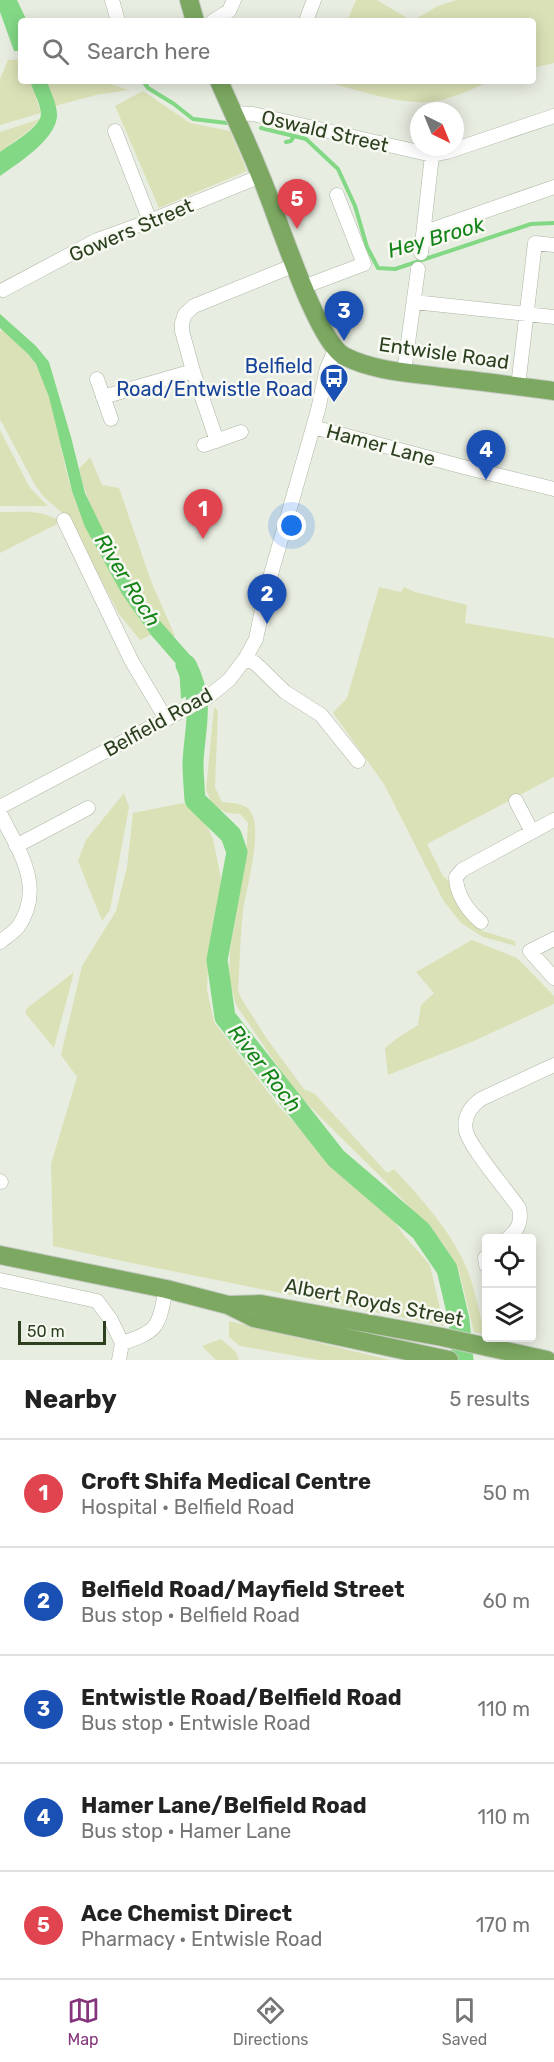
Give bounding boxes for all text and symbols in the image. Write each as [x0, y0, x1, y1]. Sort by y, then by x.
search box [18, 18, 536, 84]
icon: search [39, 35, 72, 68]
text: Search here [87, 38, 210, 65]
north arrow [410, 102, 464, 156]
street label: Oswald Street [259, 105, 391, 157]
pin: 5 [278, 180, 316, 229]
street label: Gowers Street [65, 193, 197, 267]
water label: Hey Brook [385, 211, 488, 263]
pin: 3 [324, 292, 364, 341]
street label: Entwisle Road [377, 332, 511, 374]
place label: Belfield Road/Entwistle Road [116, 354, 313, 401]
bus stop icon: Belfield Road/Entwistle Road [318, 362, 350, 404]
street label: Hamer Lane [324, 419, 438, 471]
pin: 4 [466, 430, 506, 480]
pin: 1 [184, 490, 222, 539]
your location [277, 511, 306, 540]
water label: River Roch [90, 529, 166, 631]
pin: 2 [248, 574, 286, 624]
street label: Belfield Road [99, 682, 217, 762]
water label: River Roch [223, 1019, 307, 1117]
map controls [482, 1234, 536, 1342]
button: locate [482, 1234, 536, 1288]
street label: Albert Royds Street [283, 1273, 465, 1331]
button: layers [482, 1288, 536, 1342]
scale bar [18, 1318, 106, 1346]
text: 50 m [27, 1322, 65, 1341]
text: Nearby [24, 1384, 117, 1415]
text: 5 results [449, 1387, 530, 1411]
text: Croft Shifa Medical Centre [81, 1468, 371, 1495]
text: 1 [39, 1481, 48, 1505]
text: 50 m [483, 1481, 530, 1505]
text: Hospital · Belfield Road [81, 1495, 295, 1519]
text: Belfield Road/Mayfield Street [81, 1576, 405, 1603]
text: 2 [37, 1589, 50, 1613]
text: 60 m [483, 1589, 530, 1613]
text: Bus stop · Belfield Road [81, 1603, 300, 1627]
text: Entwistle Road/Belfield Road [81, 1684, 402, 1711]
text: 3 [37, 1697, 50, 1721]
text: 110 m [478, 1697, 530, 1721]
text: Bus stop · Entwisle Road [81, 1711, 311, 1735]
text: Hamer Lane/Belfield Road [81, 1792, 367, 1819]
text: 4 [37, 1805, 50, 1829]
text: 110 m [478, 1805, 530, 1829]
text: Bus stop · Hamer Lane [81, 1819, 291, 1843]
text: Ace Chemist Direct [81, 1900, 292, 1927]
text: 5 [37, 1913, 50, 1937]
text: 170 m [476, 1913, 530, 1937]
text: Pharmacy · Entwisle Road [81, 1927, 322, 1951]
tab: Map [67, 1994, 100, 2049]
tab: Directions [233, 1994, 309, 2049]
tab: Saved [442, 1994, 487, 2049]

